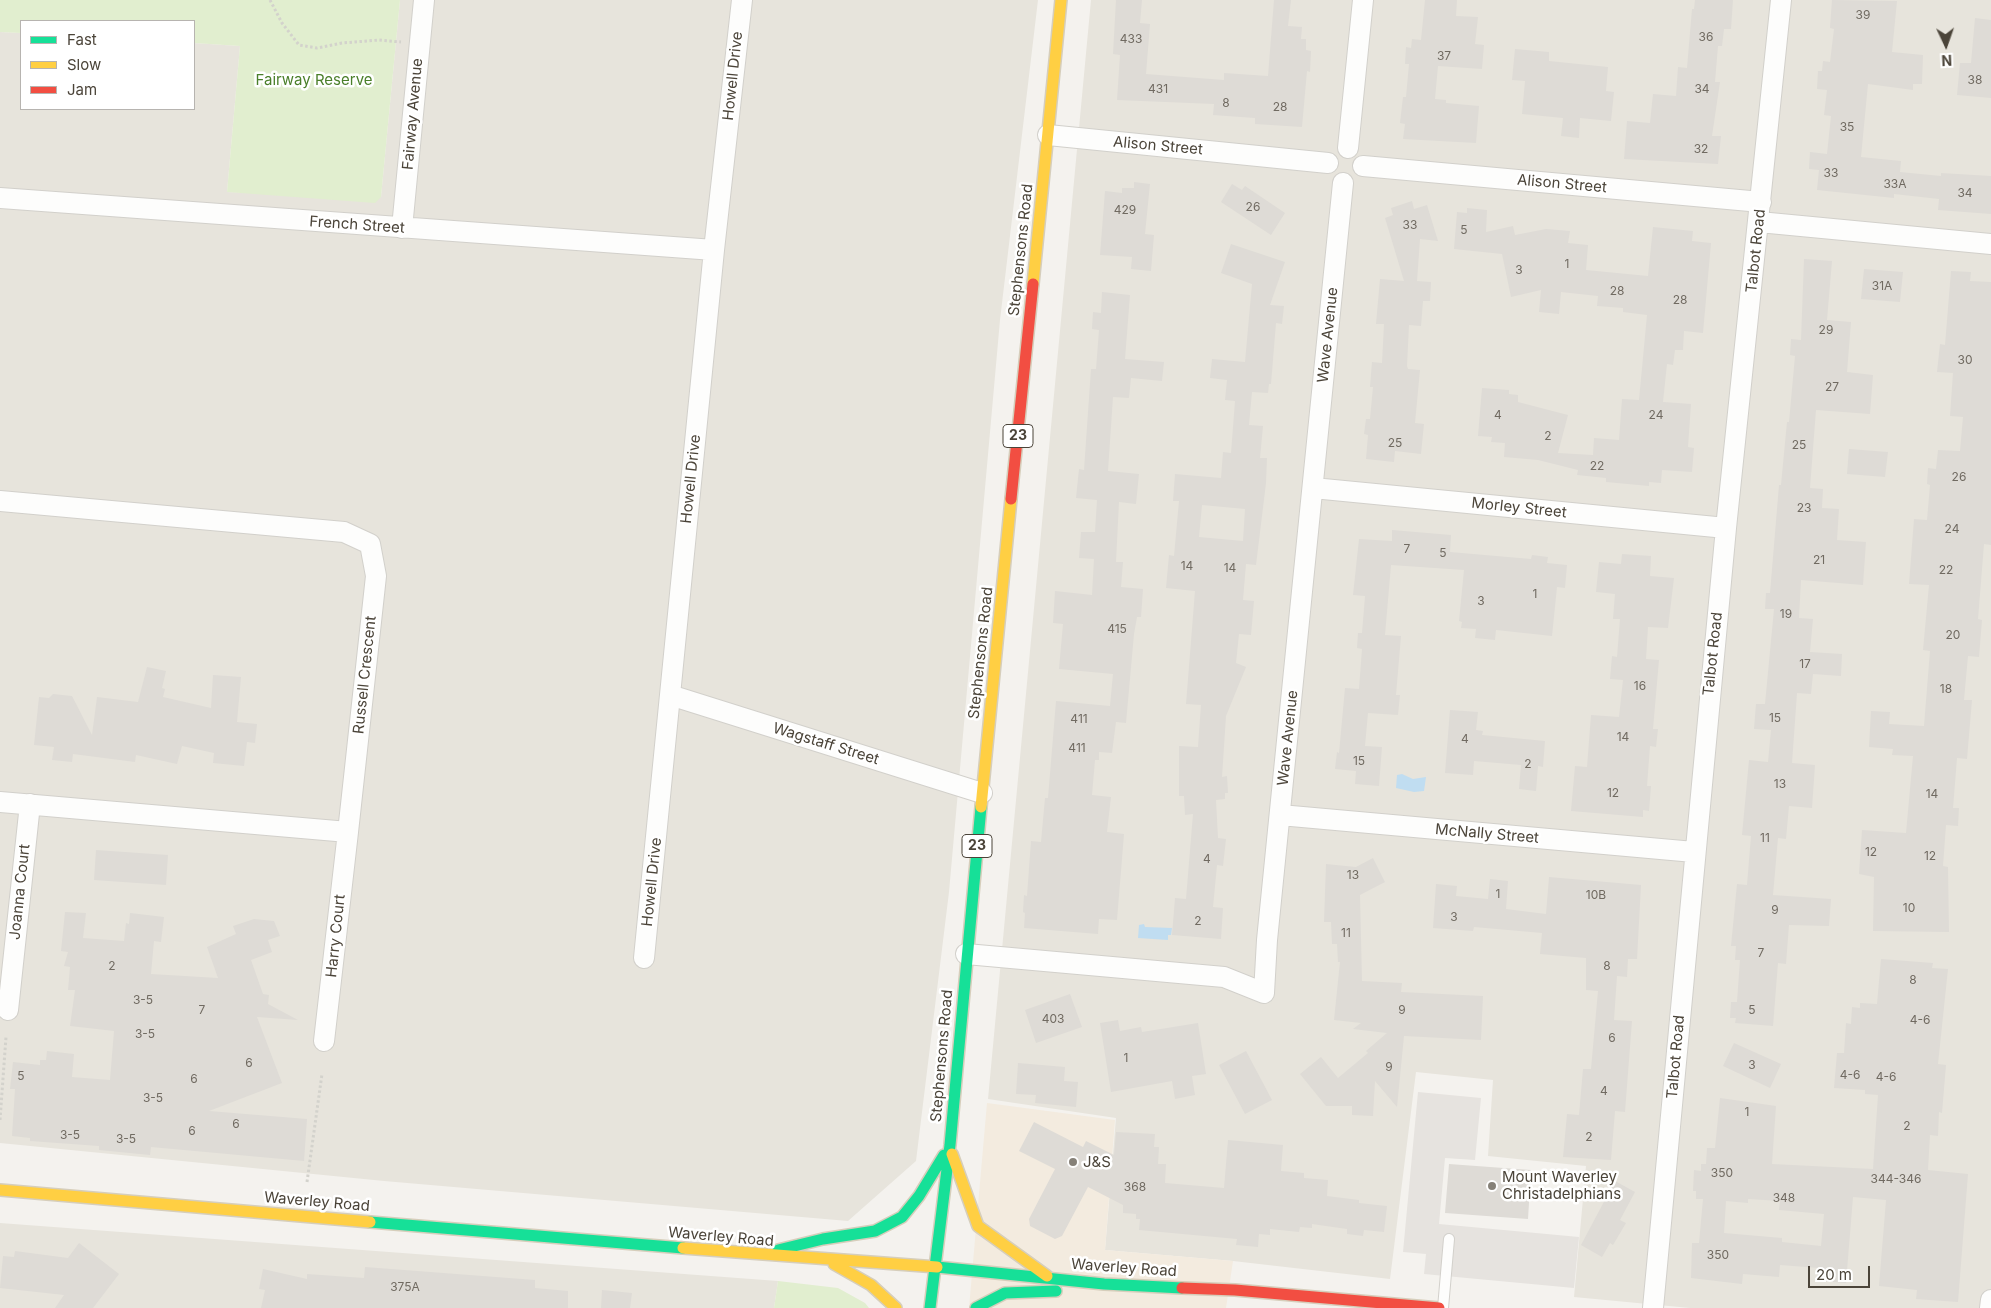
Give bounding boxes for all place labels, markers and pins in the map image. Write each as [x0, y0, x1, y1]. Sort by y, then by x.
place label: J&S [1083, 1153, 1111, 1171]
marker: J&S [1067, 1156, 1079, 1168]
place label: Mount Waverley Christadelphians [1502, 1168, 1621, 1203]
marker: Mount Waverley Christadelphians [1486, 1180, 1498, 1192]

